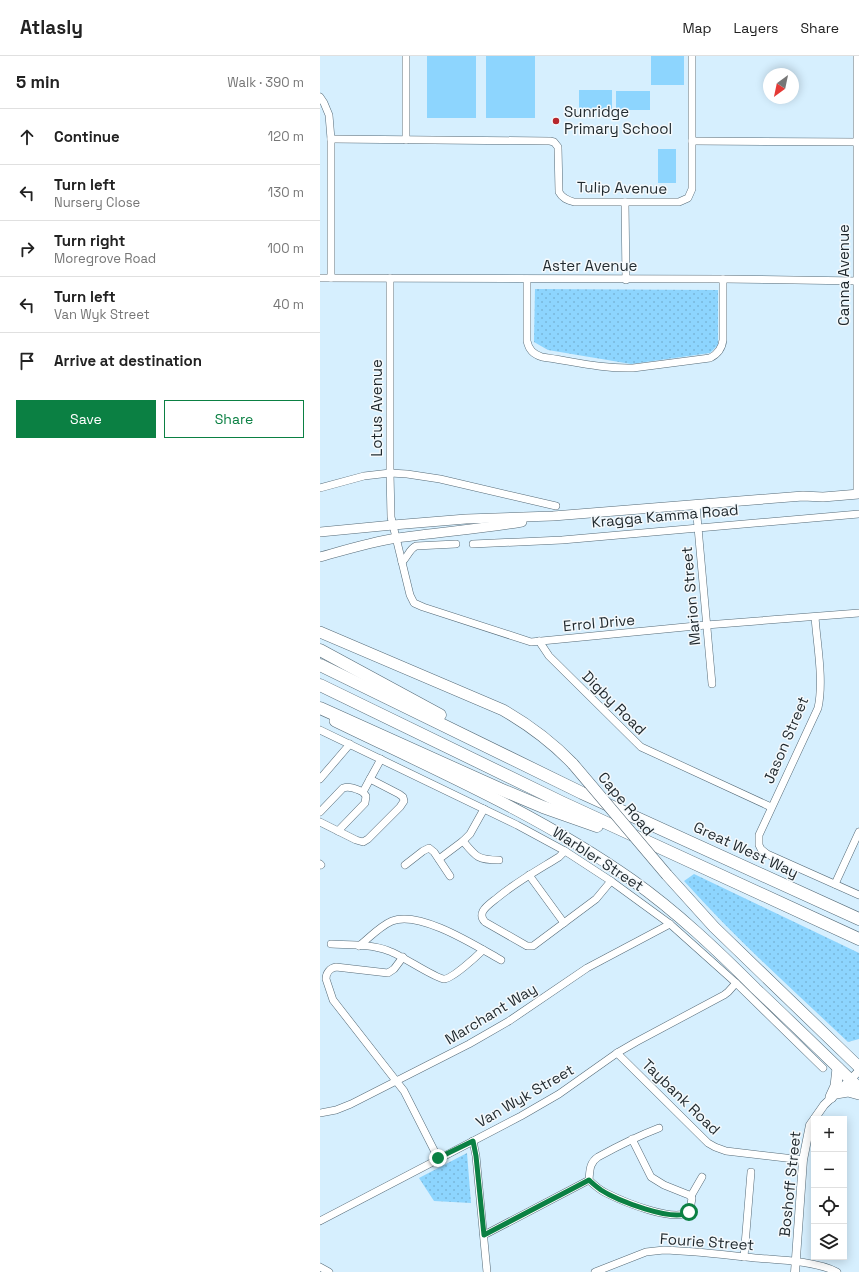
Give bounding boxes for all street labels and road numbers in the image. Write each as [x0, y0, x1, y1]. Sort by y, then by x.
street label: Tulip Avenue [577, 177, 668, 198]
street label: Canna Avenue [834, 224, 853, 326]
street label: Aster Avenue [543, 256, 638, 275]
street label: Lotus Avenue [367, 359, 386, 457]
street label: Kragga Kamma Road [591, 500, 739, 531]
street label: Marion Street [677, 546, 704, 646]
street label: Errol Drive [562, 610, 636, 635]
street label: Digby Road [578, 667, 650, 739]
street label: Jason Street [759, 693, 813, 786]
street label: Cape Road [594, 768, 659, 839]
street label: Great West Way [691, 817, 802, 882]
street label: Warbler Street [549, 822, 647, 895]
street label: Marchant Way [441, 979, 540, 1048]
street label: Taybank Road [638, 1055, 724, 1139]
street label: Van Wyk Street [472, 1060, 577, 1131]
street label: Boshoff Street [774, 1130, 805, 1238]
street label: Fourie Street [659, 1229, 755, 1254]

